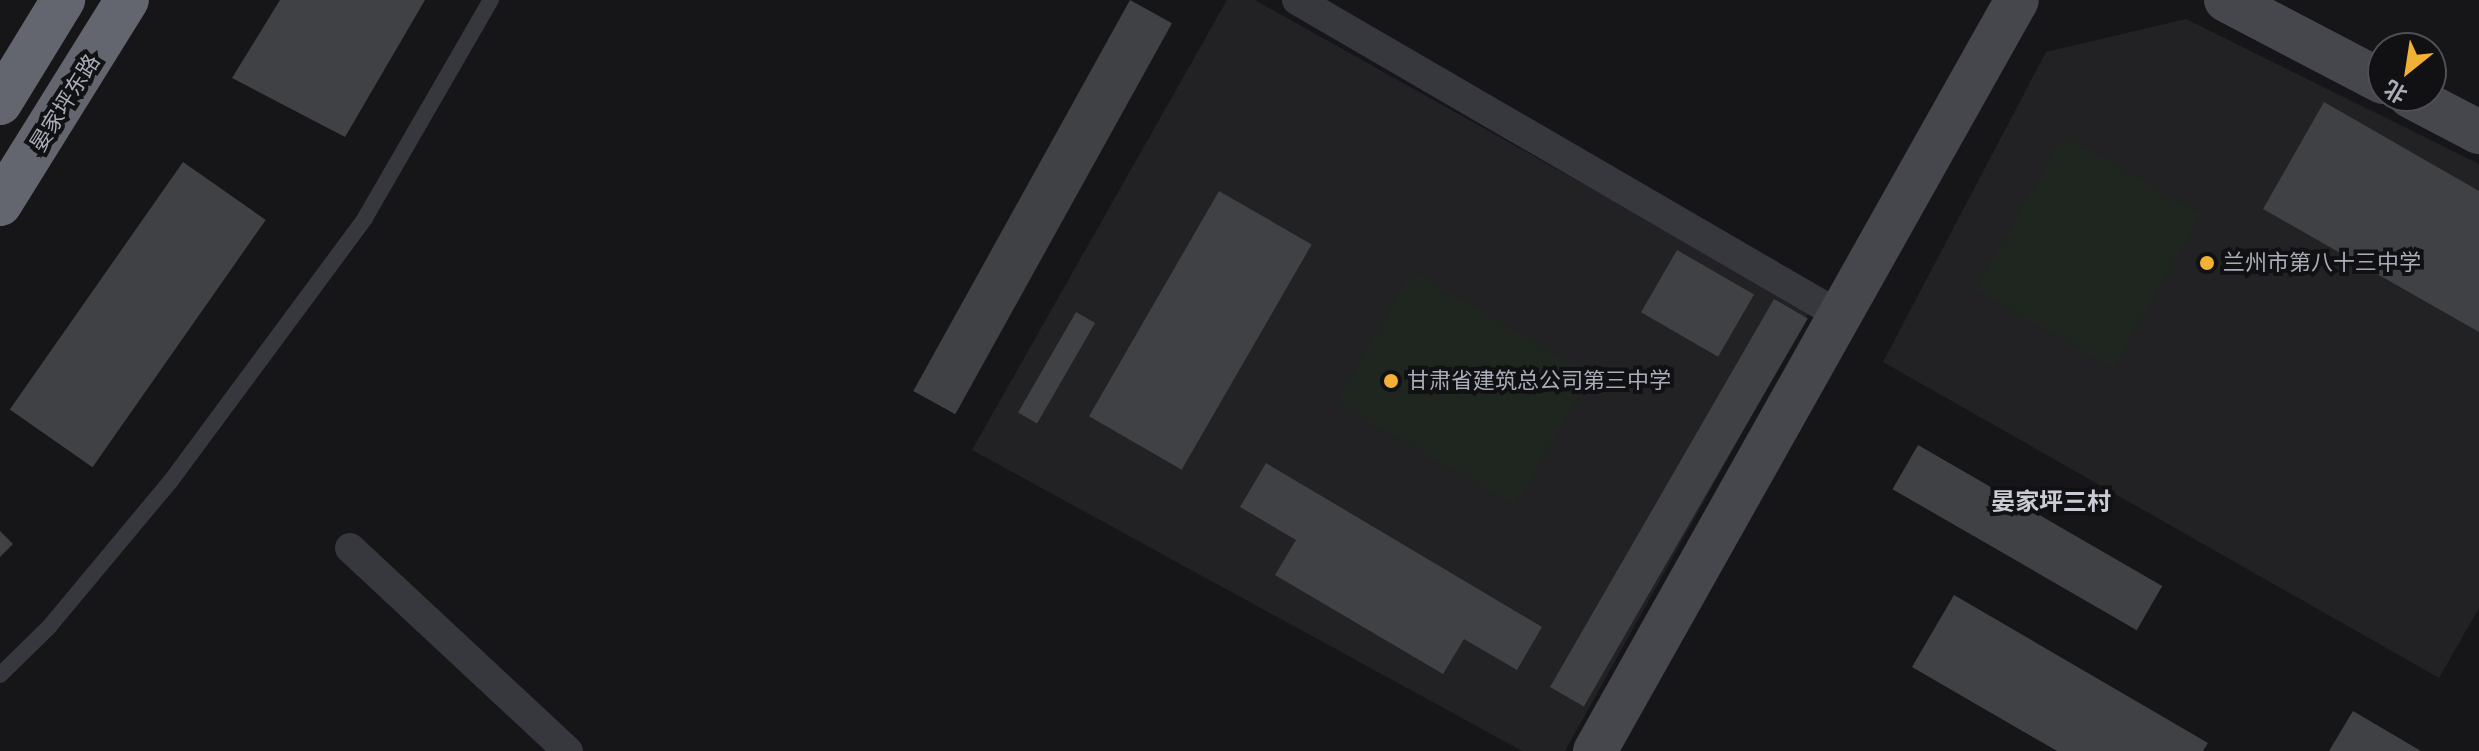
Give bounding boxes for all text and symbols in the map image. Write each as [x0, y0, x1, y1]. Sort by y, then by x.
north arrow [2367, 32, 2447, 112]
street label: 晏家坪东路 [25, 49, 105, 157]
text: 北 [2379, 74, 2412, 109]
place label: 兰州市第八十三中学 [2223, 250, 2421, 276]
marker: 兰州市第八十三中学 [2198, 254, 2216, 272]
place label: 甘肃省建筑总公司第三中学 [1407, 368, 1671, 394]
marker: 甘肃省建筑总公司第三中学 [1382, 372, 1400, 390]
district label: 晏家坪三村 [1991, 488, 2111, 516]

